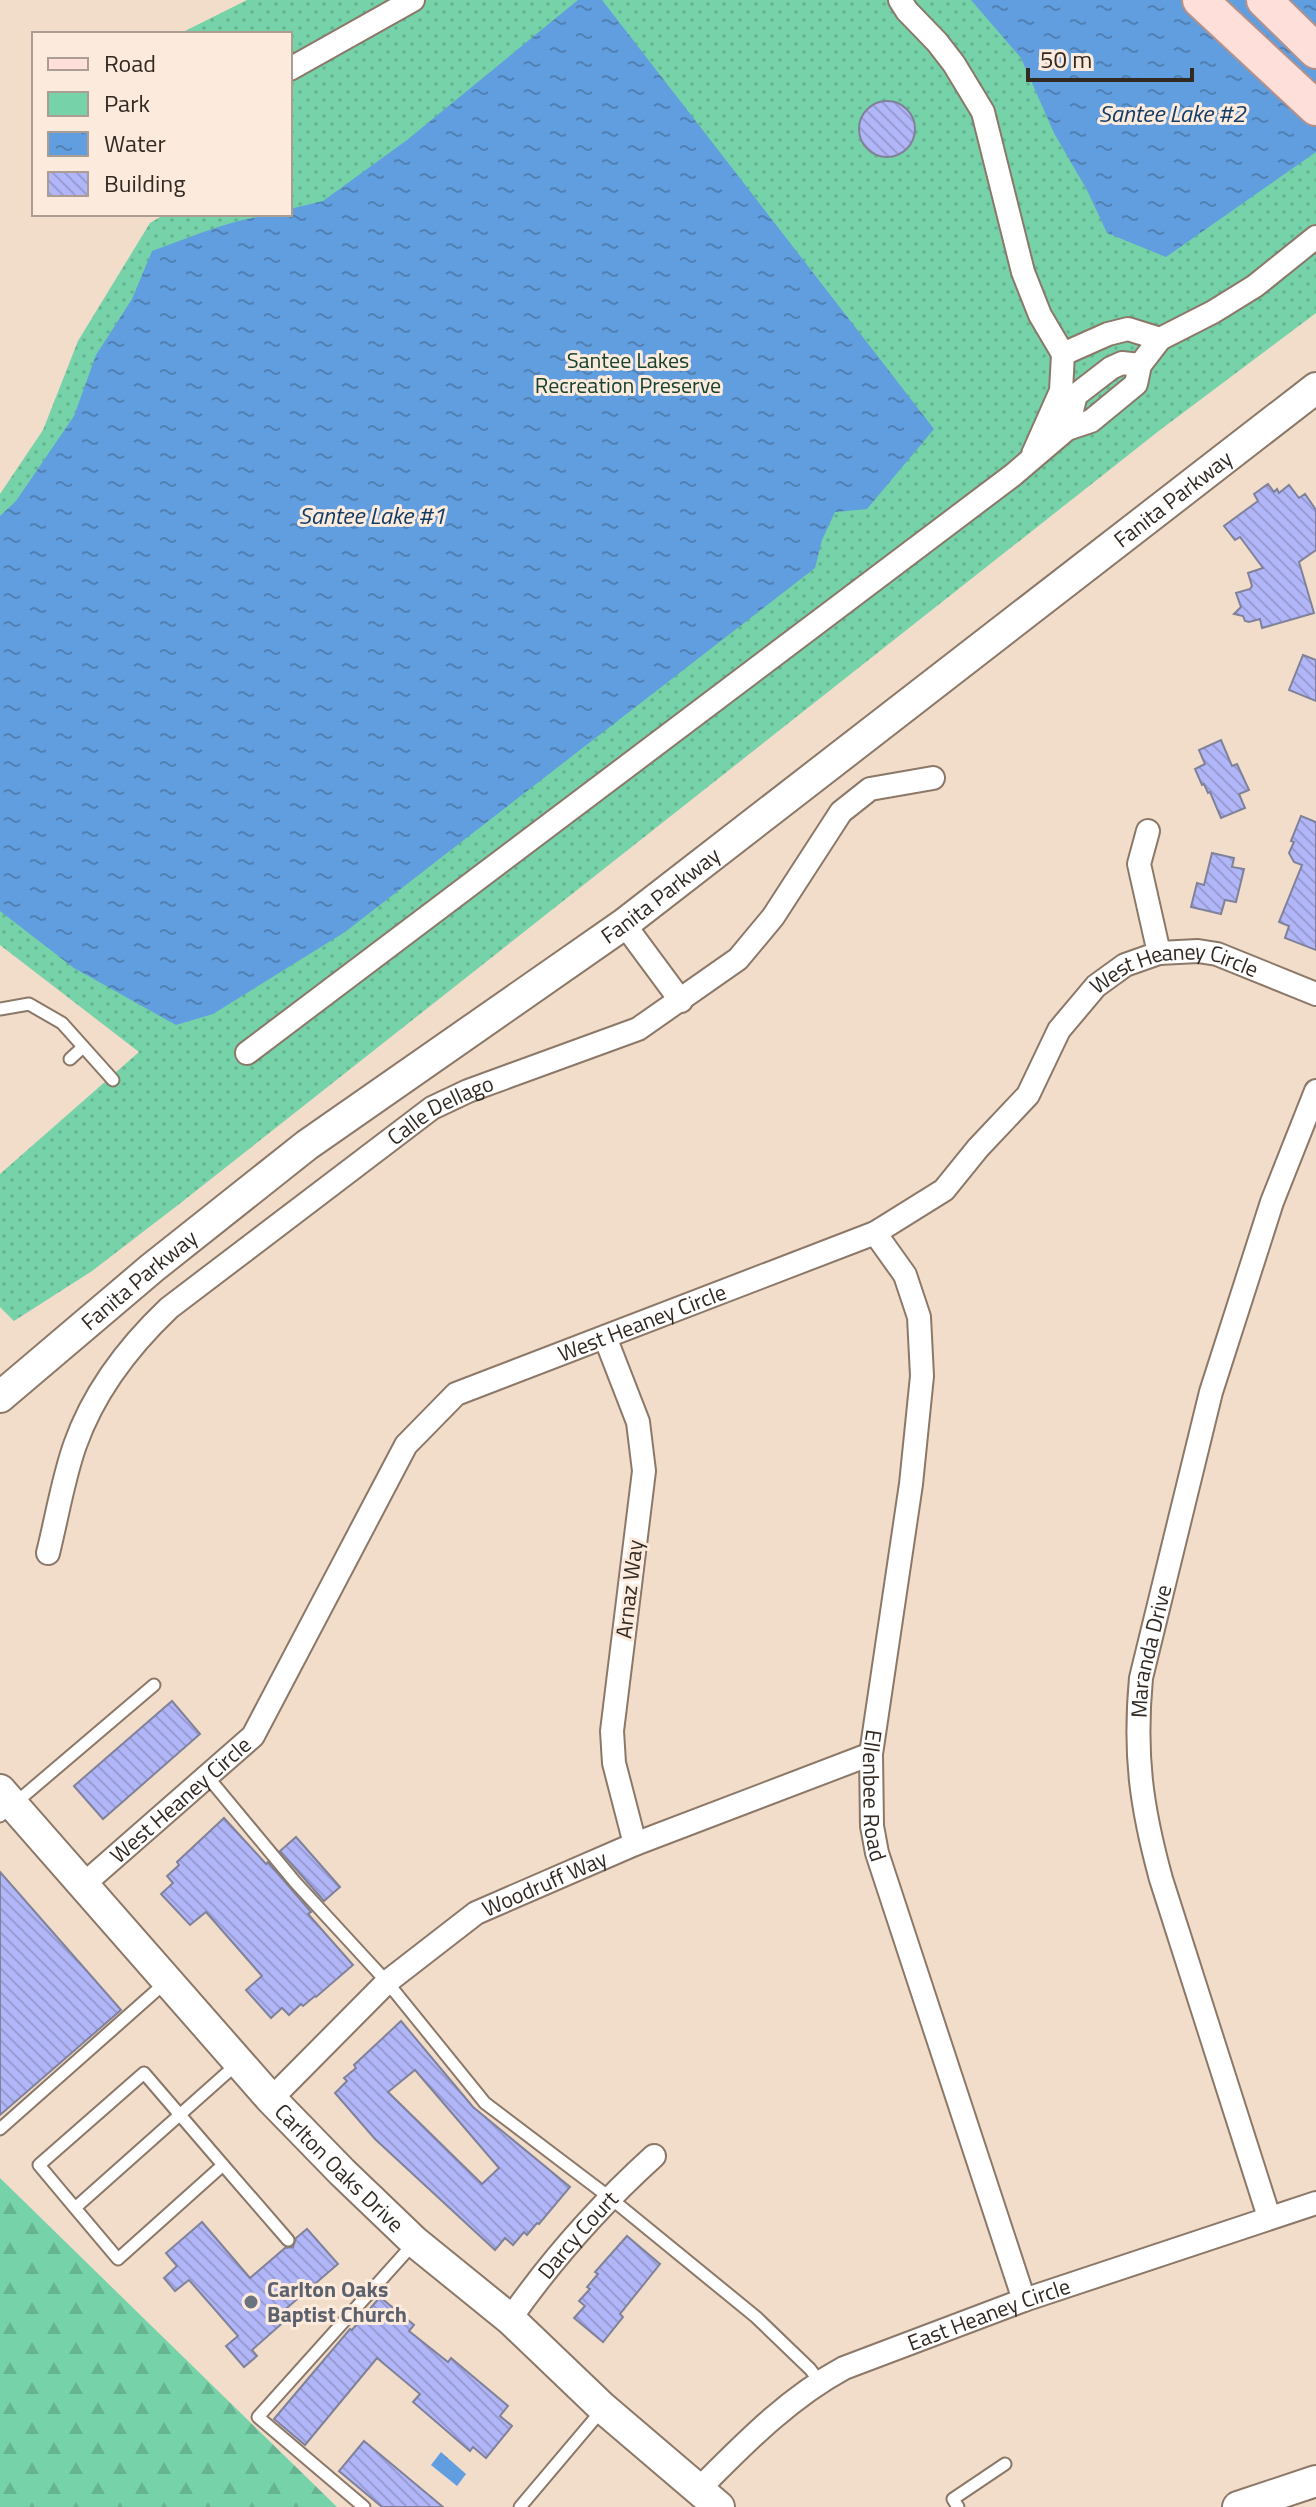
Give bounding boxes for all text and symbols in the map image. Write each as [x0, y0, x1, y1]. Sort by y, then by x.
legend [32, 32, 292, 216]
scale bar [1028, 32, 1192, 82]
text: 50 m [1040, 41, 1092, 77]
text: Road [104, 45, 156, 81]
text: Park [104, 85, 150, 121]
water label: Santee Lake #2 [1099, 95, 1247, 131]
text: Water [104, 125, 166, 161]
text: Building [104, 165, 186, 201]
park label: Santee Lakes Recreation Preserve [535, 343, 721, 402]
street label: Fanita Parkway [1106, 442, 1240, 556]
water label: Santee Lake #1 [299, 497, 445, 533]
street label: Fanita Parkway [594, 838, 728, 952]
street label: West Heaney Circle [1082, 934, 1264, 1002]
street label: Calle Dellago [380, 1066, 498, 1153]
street label: Fanita Parkway [73, 1221, 205, 1338]
street label: West Heaney Circle [553, 1275, 731, 1370]
street label: Arnaz Way [606, 1537, 652, 1640]
street label: Maranda Drive [1121, 1581, 1180, 1719]
street label: Ellenbee Road [854, 1727, 896, 1866]
street label: West Heaney Circle [102, 1728, 259, 1871]
street label: Woodruff Way [476, 1841, 613, 1925]
street label: Carlton Oaks Drive [267, 2095, 412, 2240]
street label: Darcy Court [529, 2183, 626, 2286]
street label: East Heaney Circle [902, 2269, 1075, 2360]
place label: Carlton Oaks Baptist Church [267, 2272, 407, 2331]
marker: Carlton Oaks Baptist Church [242, 2293, 260, 2311]

